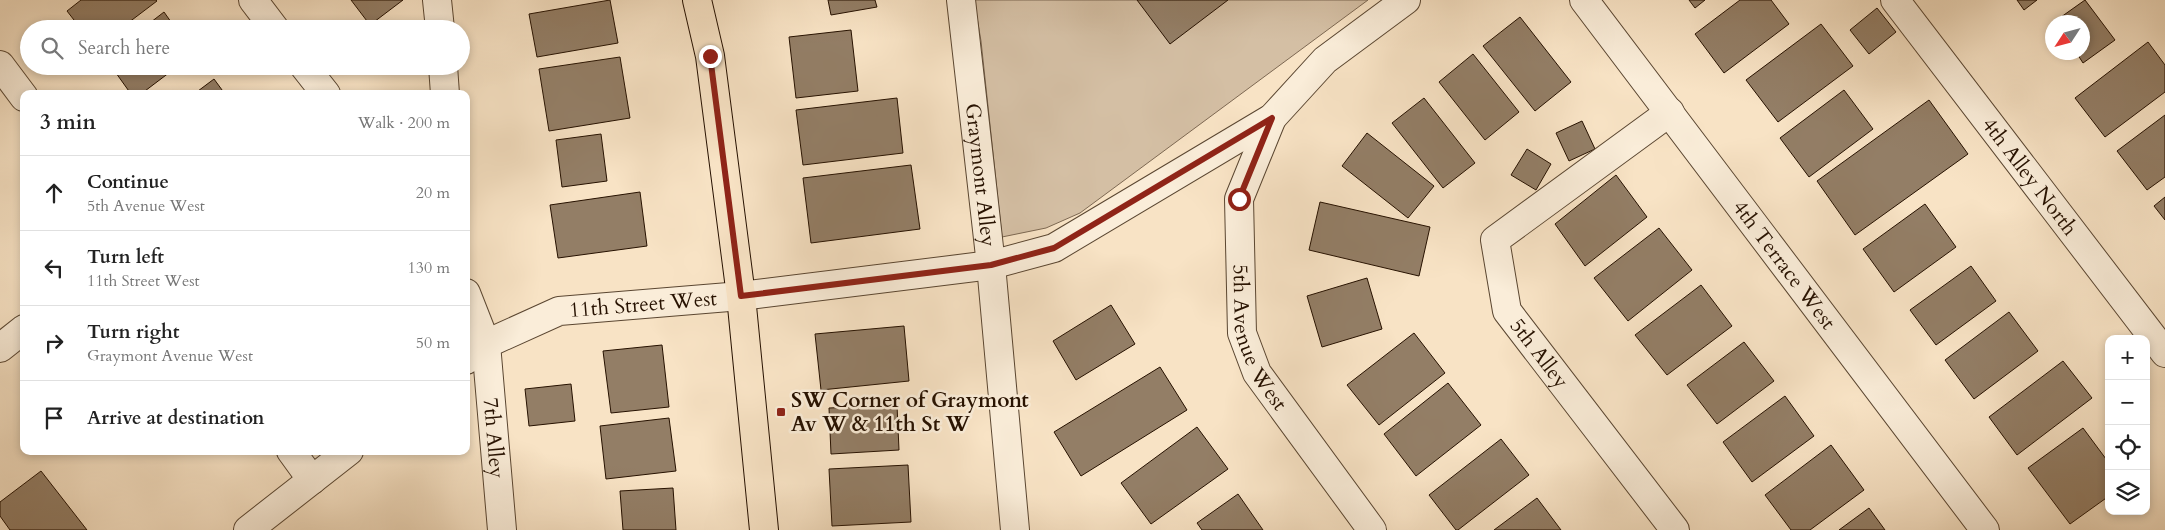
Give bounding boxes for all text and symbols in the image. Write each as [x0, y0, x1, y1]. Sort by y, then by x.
north arrow [2045, 15, 2090, 60]
search box [20, 20, 470, 75]
icon: search [38, 34, 66, 62]
text: Search here [78, 35, 170, 61]
route end [699, 45, 722, 68]
street label: Graymont Alley [958, 102, 1003, 248]
text: 3 min [40, 108, 96, 137]
street label: 4th Alley North [1975, 111, 2085, 242]
text: Walk · 200 m [358, 112, 450, 134]
text: Continue [87, 169, 169, 195]
icon: ahead [40, 179, 68, 207]
text: 20 m [416, 182, 450, 204]
route start [1228, 188, 1251, 211]
street label: 4th Terrace West [1726, 194, 1843, 336]
text: 5th Avenue West [87, 195, 205, 217]
text: Turn left [87, 244, 164, 270]
icon: left [40, 254, 68, 282]
text: 130 m [408, 257, 450, 279]
street label: 5th Avenue West [1226, 264, 1294, 417]
text: 11th Street West [87, 270, 200, 292]
street label: 11th Street West [568, 284, 718, 325]
street label: 5th Alley [1503, 312, 1575, 394]
text: Turn right [87, 319, 179, 345]
icon: right [40, 329, 68, 357]
text: 50 m [416, 332, 450, 354]
map controls [2105, 335, 2150, 515]
button: + [2105, 335, 2150, 380]
text: Graymont Avenue West [87, 345, 253, 367]
button: − [2105, 380, 2150, 425]
place label: SW Corner of Graymont Av W & 11th St W [791, 386, 1029, 439]
street label: 7th Alley [476, 396, 512, 479]
icon: arrive [40, 404, 68, 432]
text: Arrive at destination [87, 405, 264, 431]
marker: SW Corner of Graymont Av W & 11th St W [775, 406, 787, 418]
button: locate [2105, 425, 2150, 470]
button: layers [2105, 470, 2150, 515]

